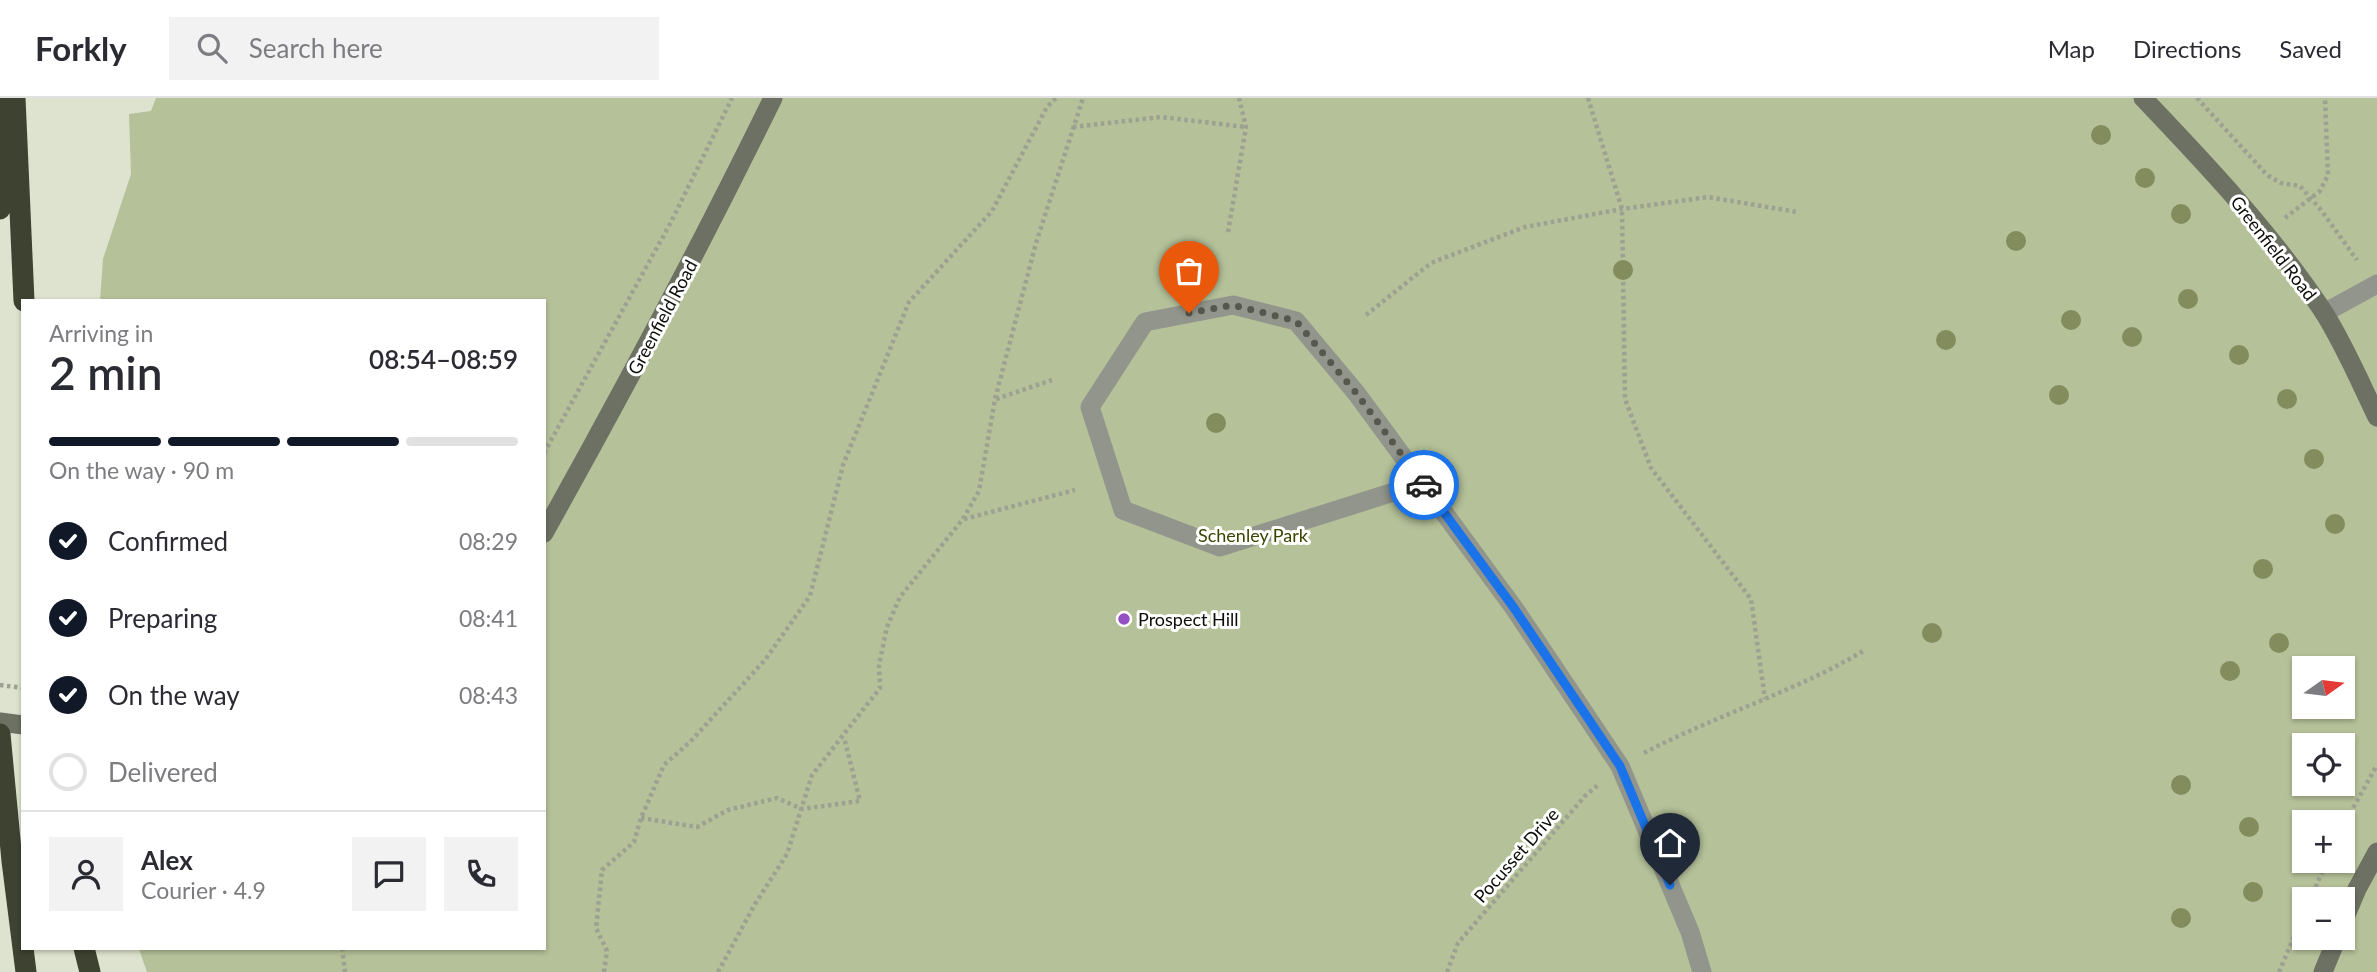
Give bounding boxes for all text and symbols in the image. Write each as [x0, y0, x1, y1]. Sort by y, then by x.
search box [169, 17, 659, 80]
text: Forkly [35, 28, 127, 68]
icon: search [193, 29, 231, 67]
text: Search here [249, 32, 383, 64]
text: Map [2048, 34, 2095, 63]
text: Directions [2133, 34, 2241, 63]
text: Saved [2279, 34, 2342, 63]
street label: Greenfield Road [2226, 191, 2322, 305]
pin [1159, 241, 1219, 313]
icon: bag [1170, 252, 1208, 290]
street label: Greenfield Road [623, 256, 701, 378]
text: Arriving in [49, 319, 153, 347]
text: 08:54–08:59 [369, 343, 518, 375]
text: 2 min [49, 345, 163, 400]
courier [1389, 450, 1459, 520]
text: On the way · 90 m [49, 456, 234, 484]
icon: car [1405, 466, 1443, 504]
icon: check [49, 522, 87, 560]
park label: Schenley Park [1198, 524, 1309, 546]
text: Confirmed [108, 525, 228, 557]
text: 08:29 [459, 527, 518, 555]
icon: check [49, 599, 87, 637]
text: Preparing [108, 602, 217, 634]
text: 08:41 [459, 604, 518, 632]
place label: Prospect Hill [1138, 608, 1239, 630]
marker: Prospect Hill [1116, 611, 1132, 627]
north arrow [2292, 656, 2356, 719]
map controls [2292, 656, 2355, 950]
icon: check [49, 676, 87, 714]
text: On the way [108, 679, 240, 711]
text: 08:43 [459, 681, 518, 709]
button: locate [2292, 733, 2355, 796]
text: Delivered [108, 756, 218, 788]
street label: Pocusset Drive [1469, 803, 1563, 907]
button: + [2292, 810, 2355, 873]
pin [1640, 813, 1700, 885]
icon: home [1651, 824, 1689, 862]
button: person [49, 837, 123, 911]
button: chat [352, 837, 426, 911]
button: phone [444, 837, 518, 911]
text: Alex [141, 844, 193, 876]
text: Courier · 4.9 [141, 876, 266, 904]
button: − [2292, 887, 2355, 950]

